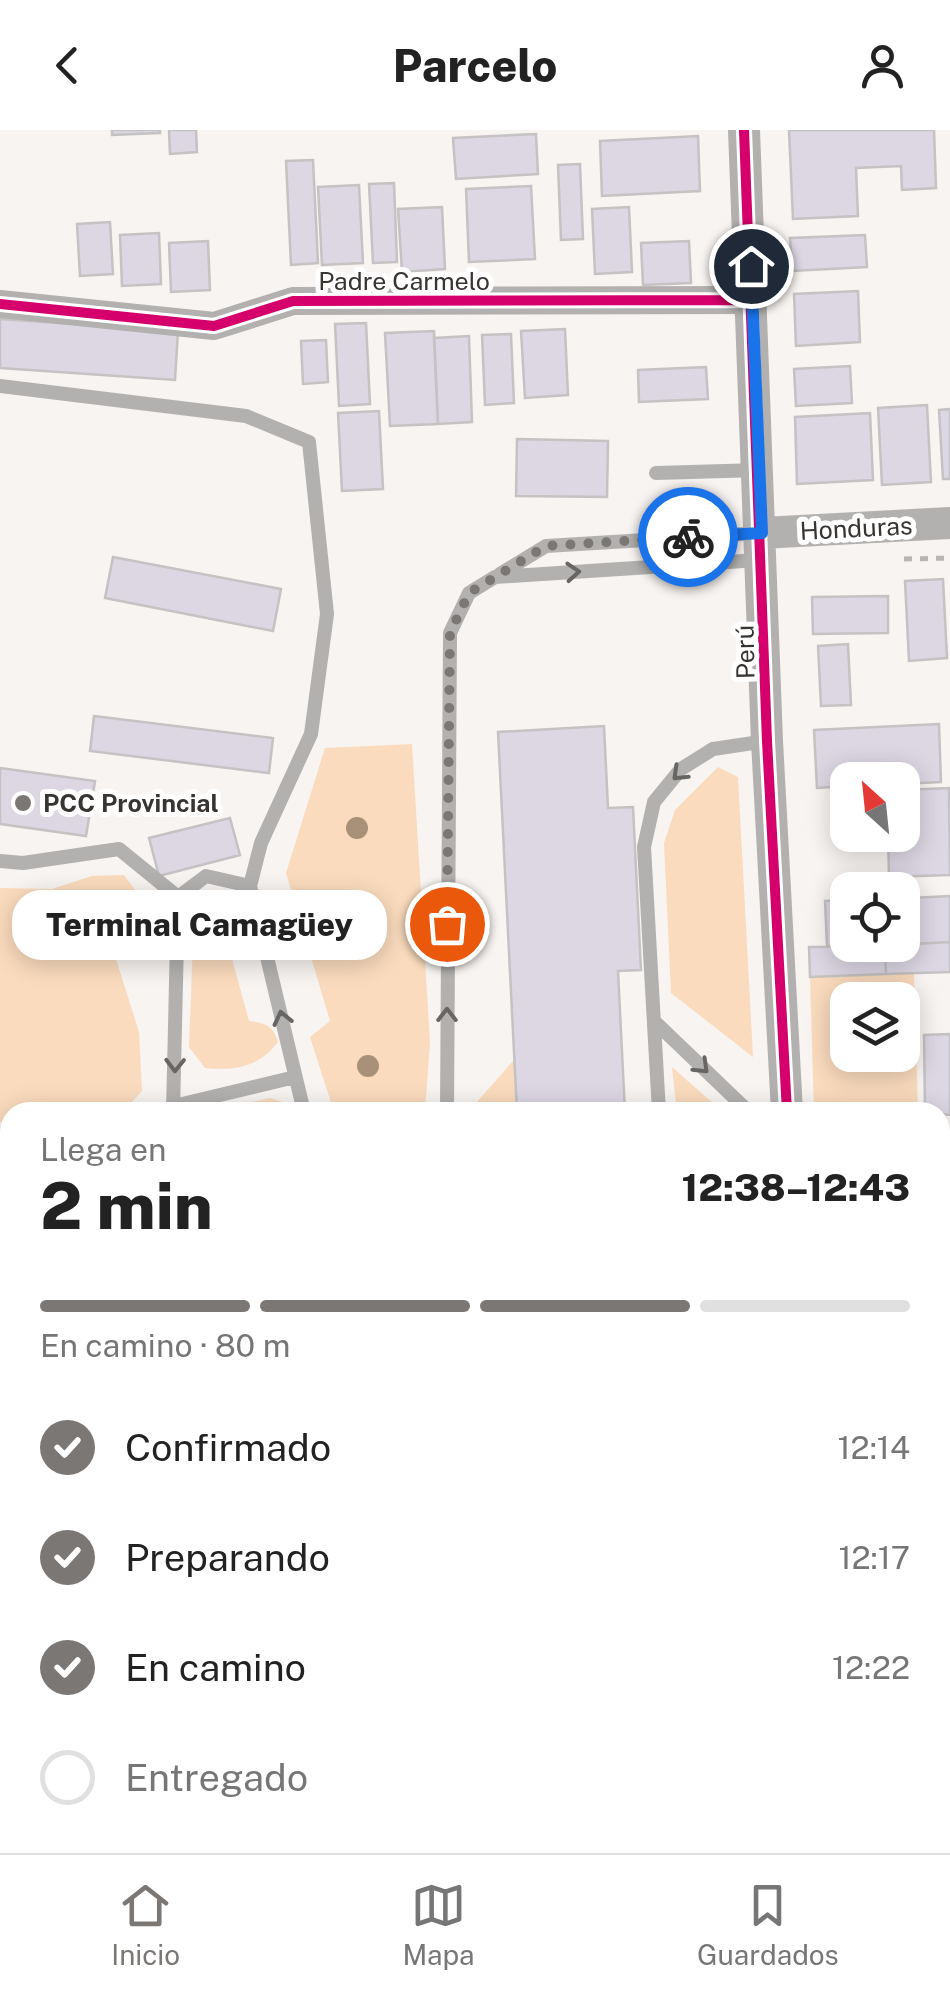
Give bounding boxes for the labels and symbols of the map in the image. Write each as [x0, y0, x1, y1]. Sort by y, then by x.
pin [709, 224, 794, 309]
street label: Padre Carmelo [318, 266, 490, 296]
courier [638, 487, 738, 587]
street label: Honduras [799, 510, 913, 546]
one-way arrow [565, 562, 581, 583]
street label: Perú [730, 625, 760, 679]
one-way arrow [673, 762, 691, 780]
north arrow [830, 762, 920, 852]
place label: PCC Provincial [43, 788, 219, 818]
marker: PCC Provincial [12, 792, 34, 814]
pin [405, 882, 490, 967]
callout: Terminal Camagüey [12, 889, 387, 959]
one-way arrow [436, 1007, 458, 1022]
one-way arrow [273, 1009, 294, 1026]
one-way arrow [690, 1055, 708, 1073]
one-way arrow [164, 1057, 185, 1073]

